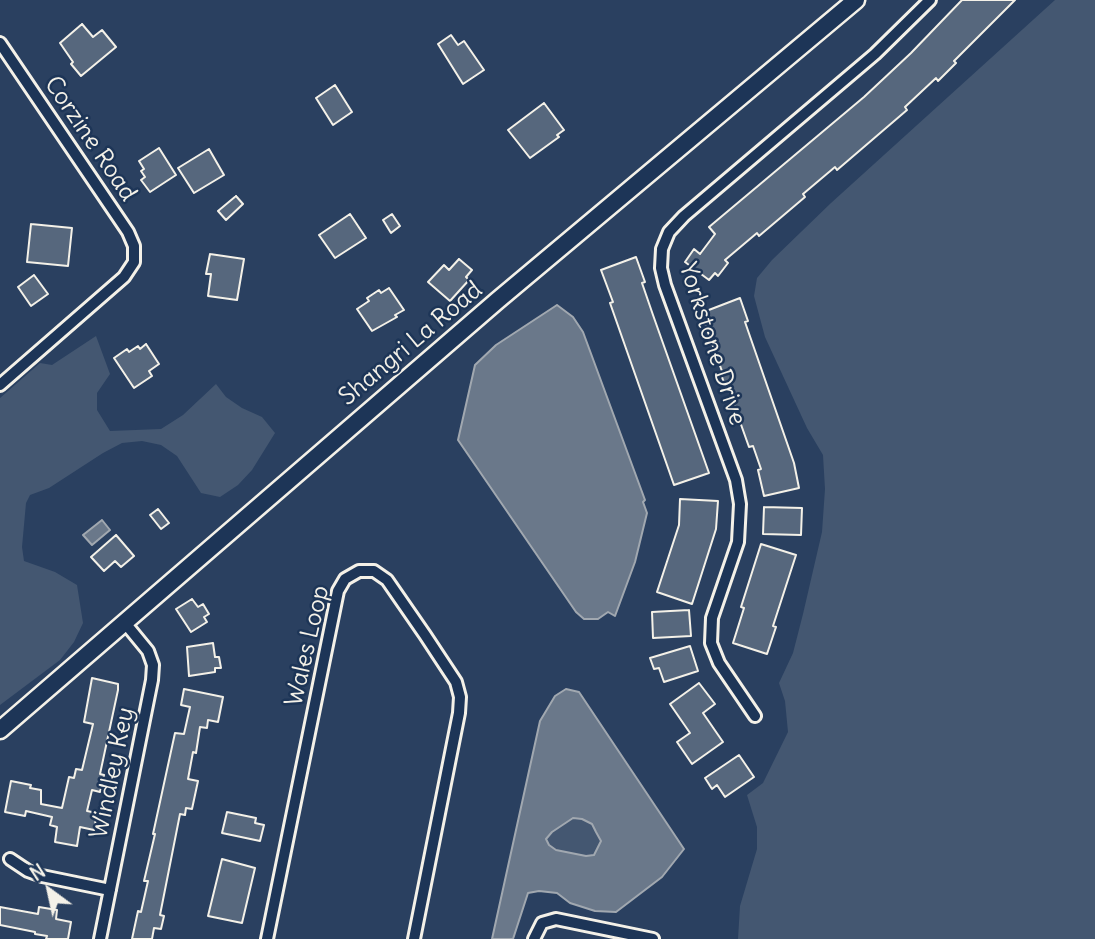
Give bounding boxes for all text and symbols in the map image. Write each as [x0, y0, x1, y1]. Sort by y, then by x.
street label: Corzine Road [38, 71, 142, 207]
street label: Yorkstone Drive [672, 259, 752, 429]
street label: Shangri La Road [334, 276, 488, 412]
street label: Wales Loop [280, 583, 336, 709]
street label: Windley Key [85, 705, 141, 841]
north arrow [14, 855, 84, 925]
text: N [26, 859, 50, 886]

